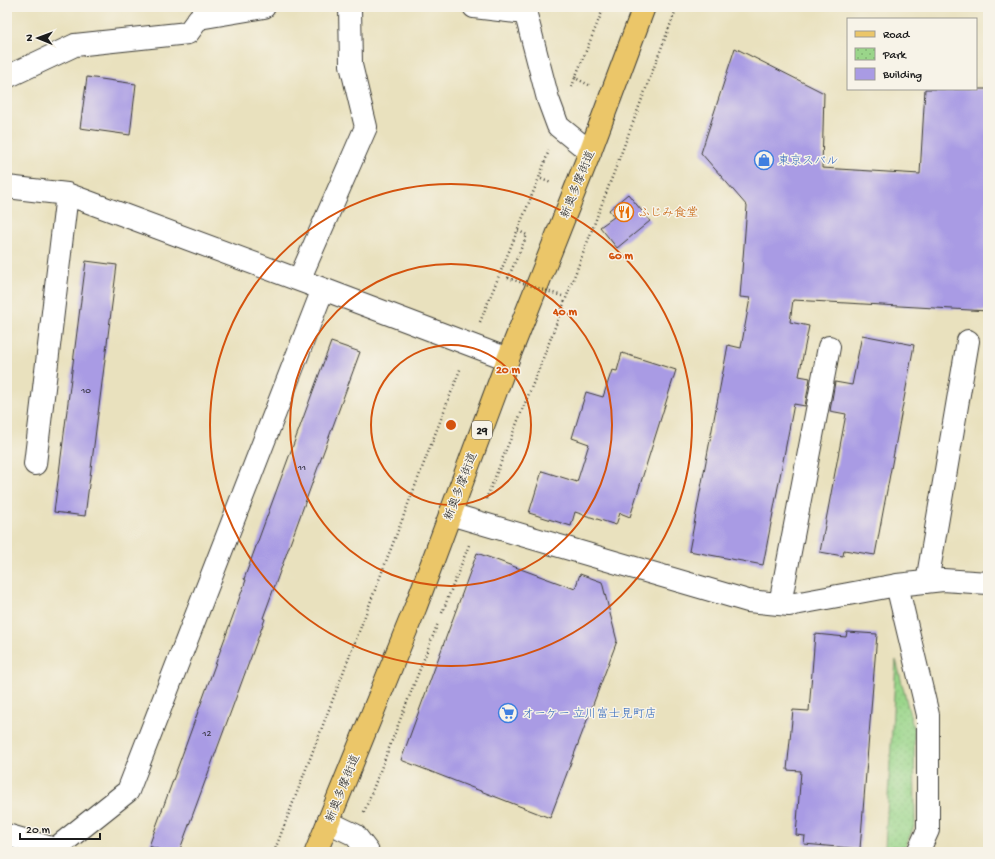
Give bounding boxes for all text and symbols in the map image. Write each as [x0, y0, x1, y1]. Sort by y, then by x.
north arrow [18, 18, 58, 58]
legend [847, 18, 977, 90]
text: Road [883, 29, 910, 43]
text: N [24, 34, 36, 42]
text: Park [882, 49, 908, 63]
text: Building [882, 69, 922, 83]
street label: 新奥多摩街道 [558, 148, 599, 221]
shop icon: 東京スバル [753, 149, 775, 171]
place label: 東京スバル [778, 154, 838, 169]
restaurant icon: ふじみ食堂 [613, 201, 635, 223]
place label: ふじみ食堂 [638, 206, 698, 221]
text: 60 m [609, 250, 634, 264]
text: 40 m [552, 306, 577, 320]
text: 20 m [496, 364, 521, 378]
house number: 10 [80, 385, 91, 397]
centre of rings [444, 418, 458, 432]
road number: 29 [472, 421, 492, 439]
street label: 新奥多摩街道 [441, 450, 481, 523]
house number: 11 [297, 462, 306, 474]
supermarket icon: オーケー 立川富士見町店 [497, 702, 519, 724]
place label: オーケー 立川富士見町店 [522, 707, 657, 722]
house number: 12 [202, 728, 212, 740]
street label: 新奥多摩街道 [323, 752, 364, 825]
scale bar [20, 815, 100, 841]
text: 20 m [26, 824, 51, 838]

